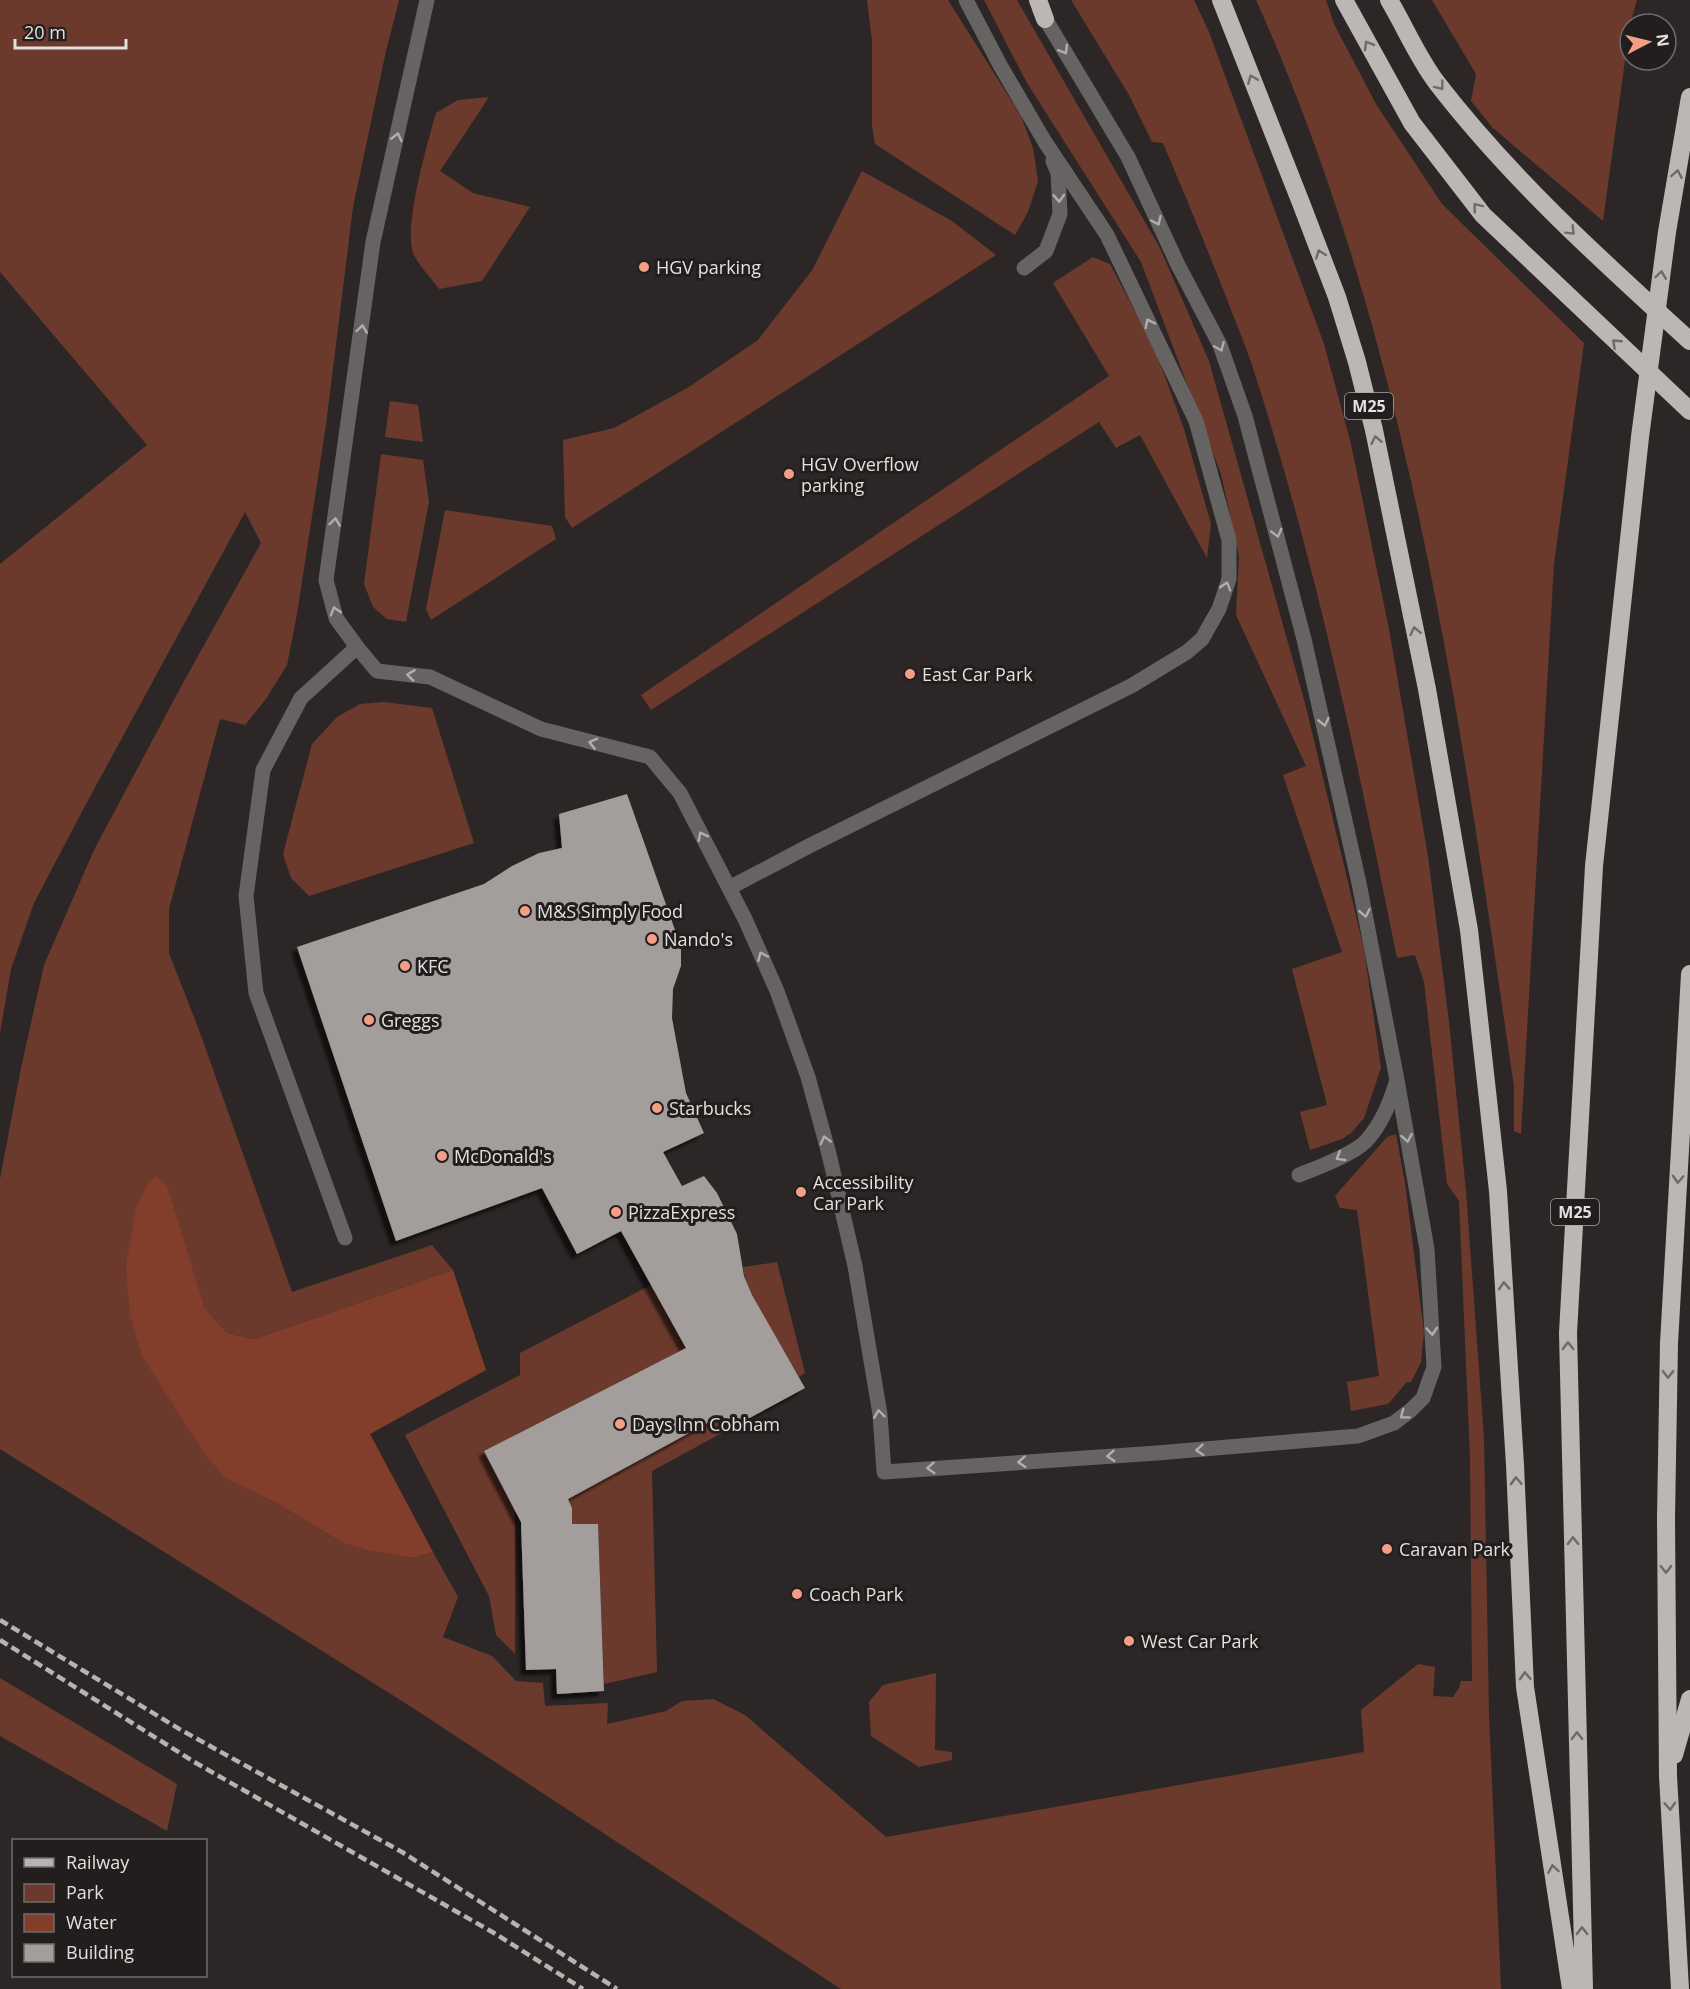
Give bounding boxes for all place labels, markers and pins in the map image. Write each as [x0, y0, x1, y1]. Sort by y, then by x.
place label: HGV parking [656, 255, 761, 279]
marker: HGV parking [637, 260, 651, 274]
place label: HGV Overflow parking [801, 452, 919, 497]
marker: HGV Overflow parking [782, 467, 796, 481]
place label: East Car Park [922, 662, 1033, 686]
marker: East Car Park [903, 667, 917, 681]
place label: M&S Simply Food [537, 899, 683, 923]
marker: M&S Simply Food [518, 904, 532, 918]
place label: Nando's [664, 927, 733, 951]
marker: Nando's [645, 932, 659, 946]
place label: KFC [417, 954, 449, 978]
marker: KFC [398, 959, 412, 973]
place label: Greggs [381, 1008, 440, 1032]
marker: Greggs [362, 1013, 376, 1027]
place label: Starbucks [669, 1096, 751, 1120]
marker: Starbucks [650, 1101, 664, 1115]
place label: McDonald's [454, 1144, 552, 1168]
marker: McDonald's [435, 1149, 449, 1163]
place label: Accessibility Car Park [813, 1170, 914, 1215]
marker: Accessibility Car Park [794, 1185, 808, 1199]
place label: PizzaExpress [628, 1200, 735, 1224]
marker: PizzaExpress [609, 1205, 623, 1219]
place label: Days Inn Cobham [632, 1412, 780, 1436]
marker: Days Inn Cobham [613, 1417, 627, 1431]
place label: Caravan Park [1399, 1537, 1511, 1561]
marker: Caravan Park [1380, 1542, 1394, 1556]
place label: Coach Park [809, 1582, 904, 1606]
marker: Coach Park [790, 1587, 804, 1601]
place label: West Car Park [1141, 1629, 1259, 1653]
marker: West Car Park [1122, 1634, 1136, 1648]

